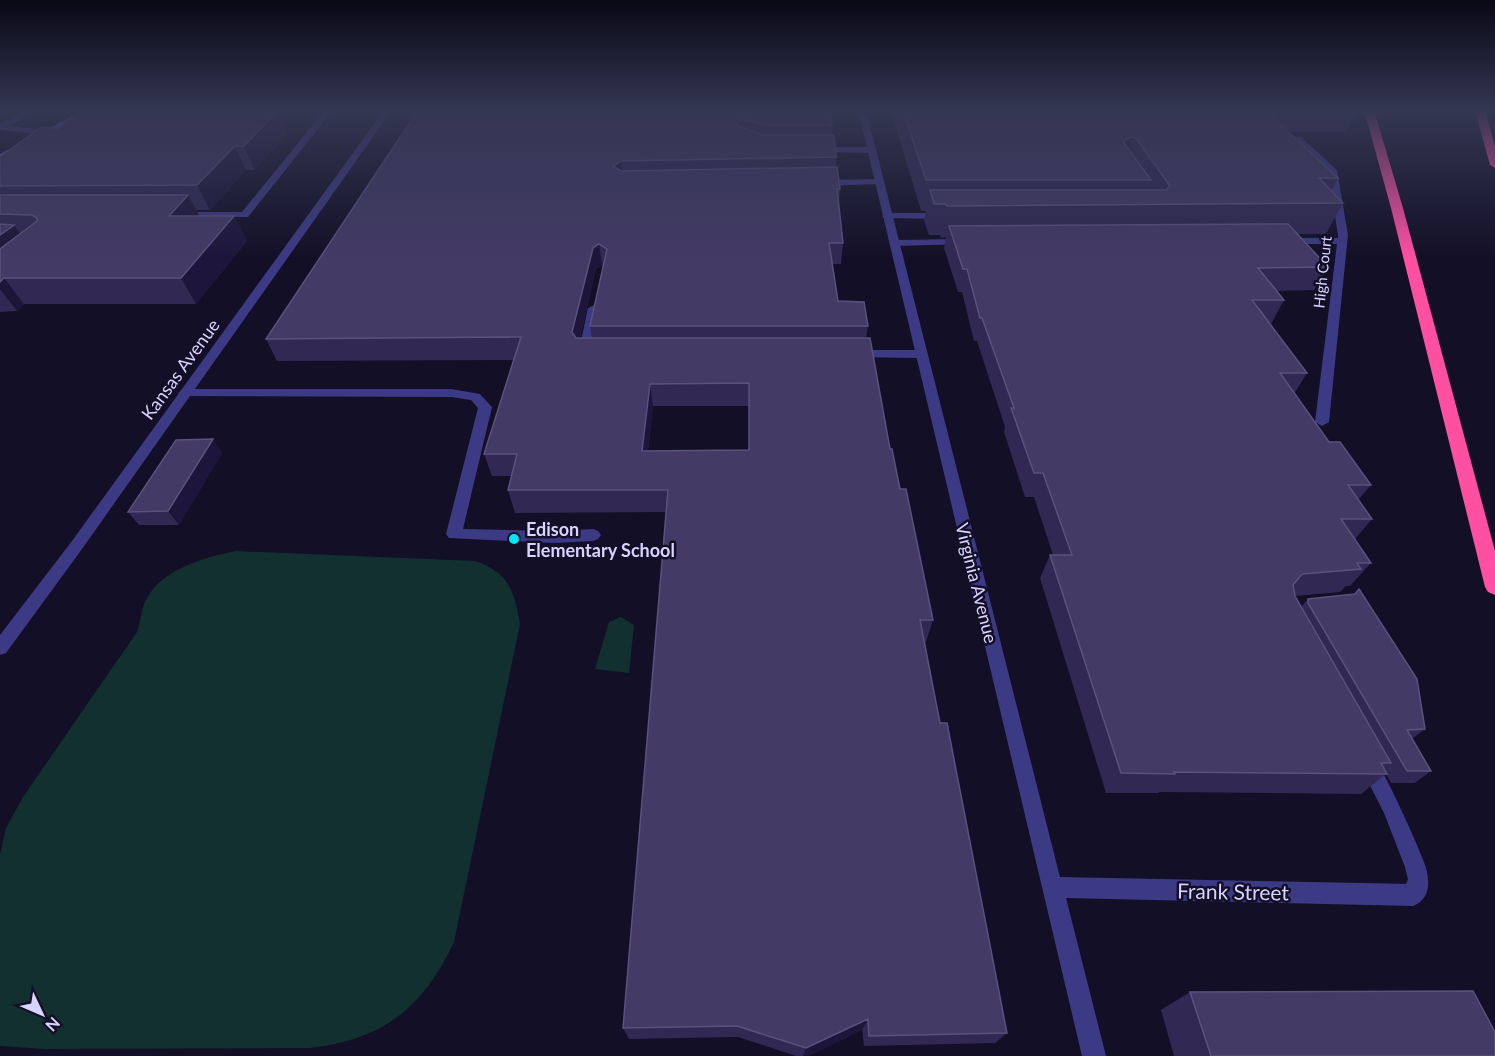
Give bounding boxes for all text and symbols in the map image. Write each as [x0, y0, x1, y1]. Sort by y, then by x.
street label: High Court [1309, 234, 1335, 309]
street label: Kansas Avenue [136, 314, 224, 424]
place label: Edison Elementary School [526, 518, 675, 561]
street label: Virginia Avenue [951, 520, 1003, 646]
marker: Edison Elementary School [507, 532, 521, 546]
street label: Frank Street [1177, 878, 1290, 904]
north arrow [12, 984, 72, 1044]
text: N [42, 1014, 64, 1036]

